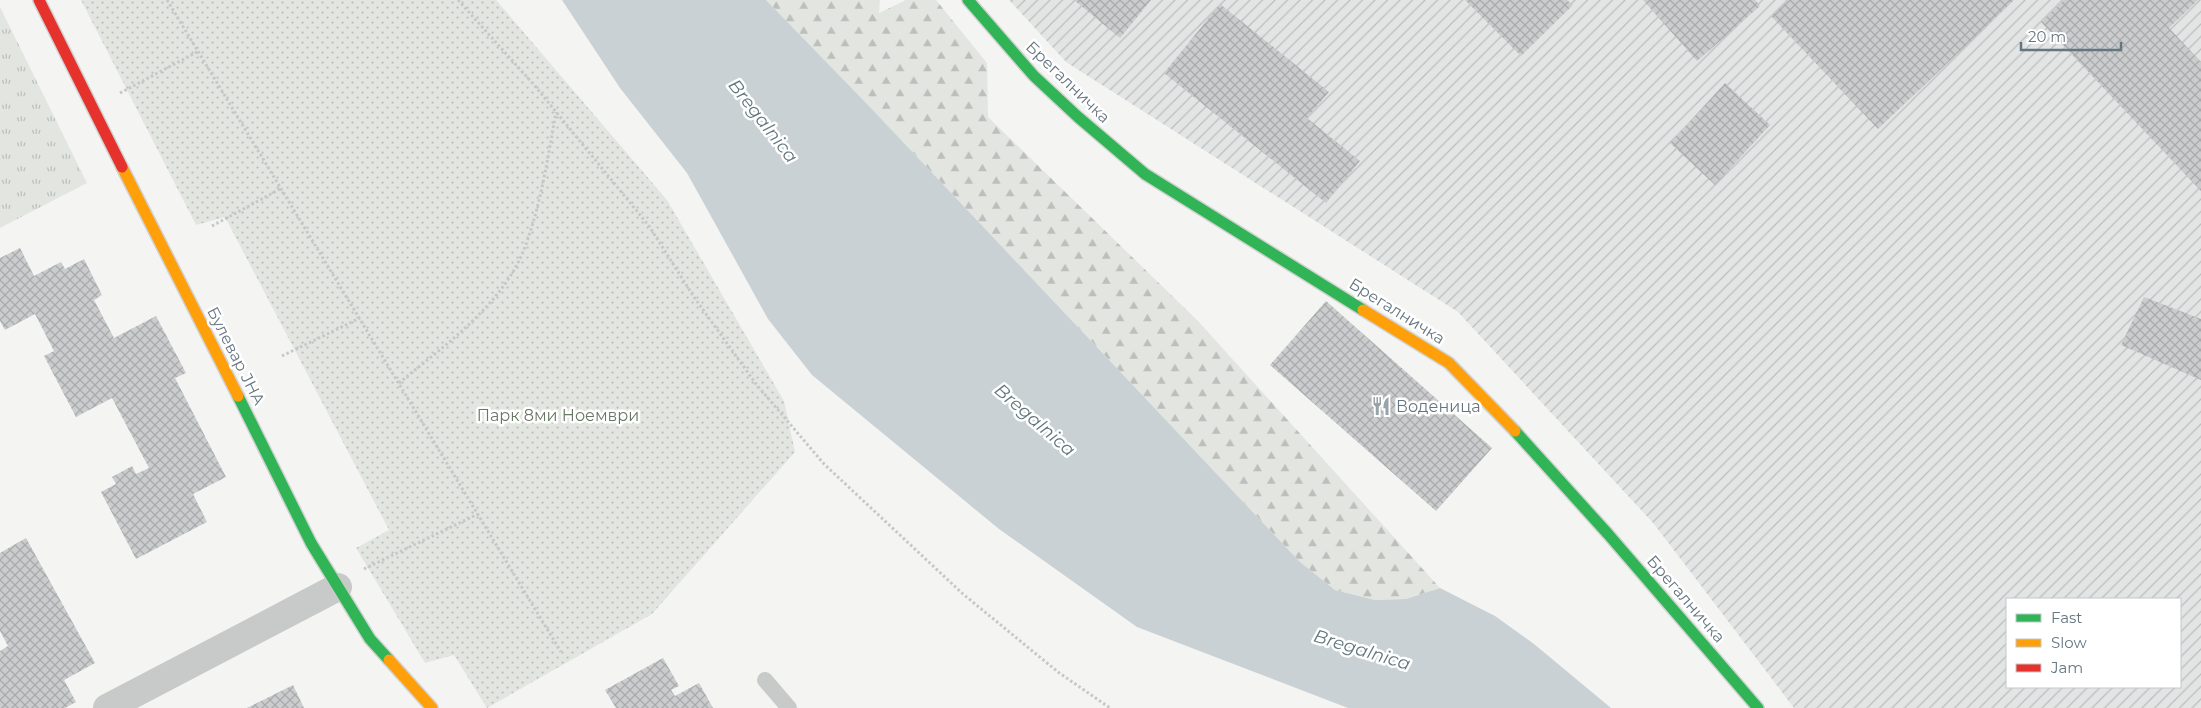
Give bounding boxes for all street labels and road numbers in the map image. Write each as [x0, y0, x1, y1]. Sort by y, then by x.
street label: Брегалничка [1022, 37, 1114, 127]
street label: Брегалничка [1346, 274, 1448, 348]
street label: Булевар ЈНА [203, 304, 269, 408]
street label: Брегалничка [1643, 551, 1729, 647]

